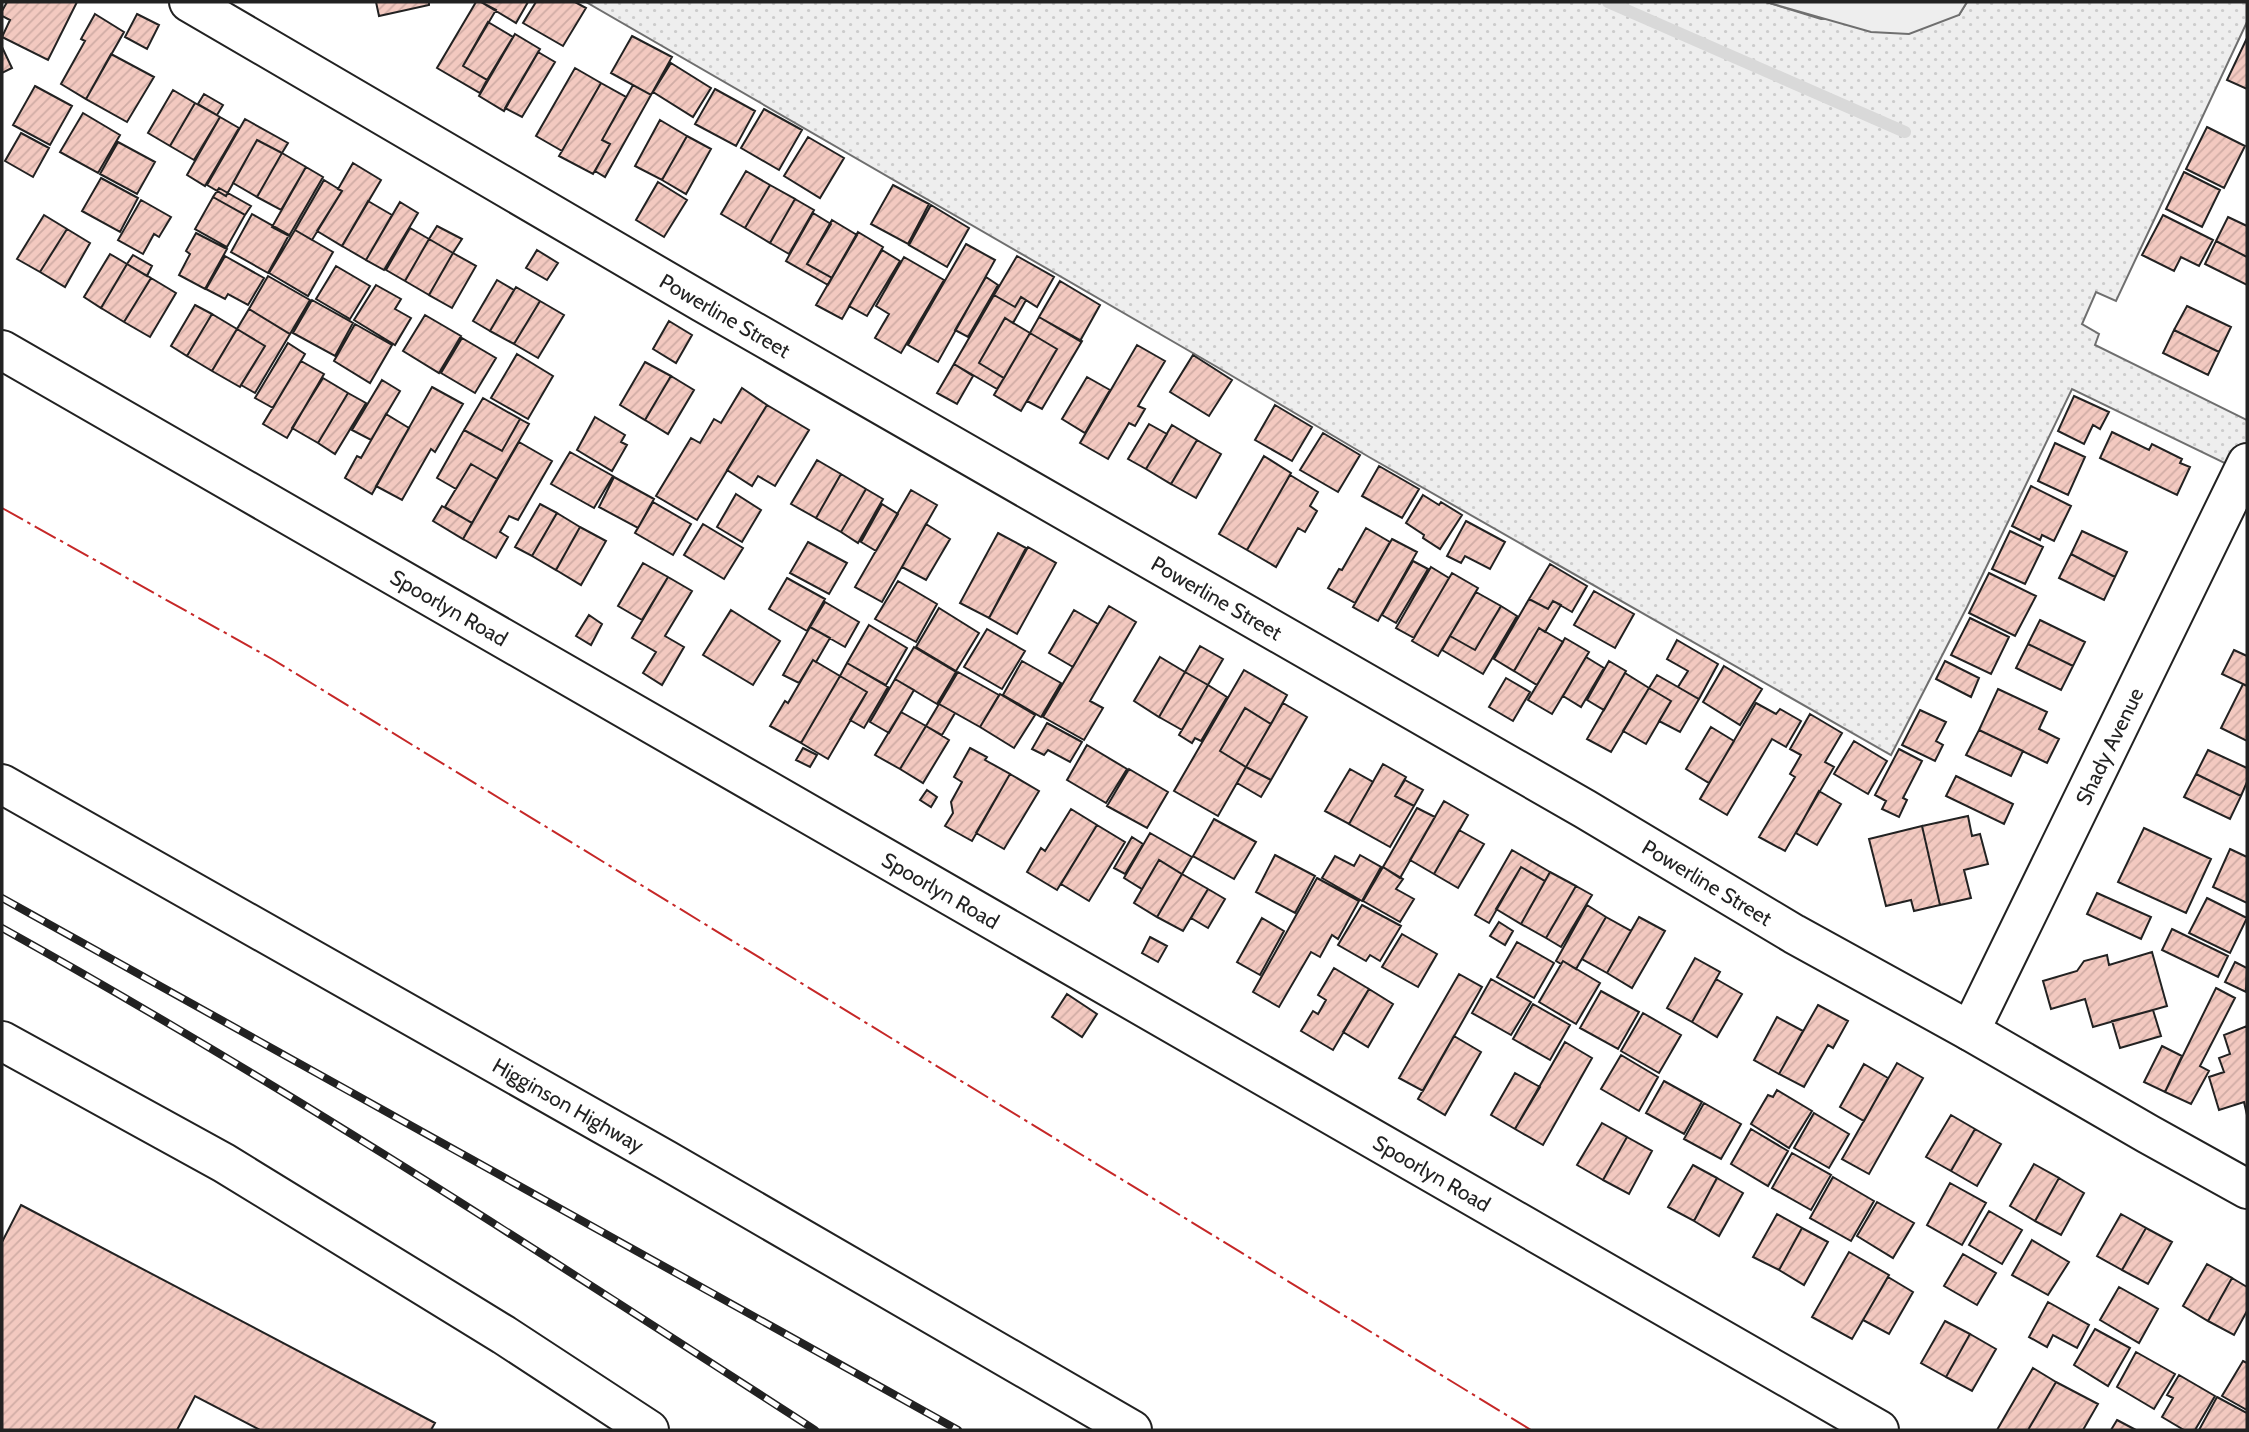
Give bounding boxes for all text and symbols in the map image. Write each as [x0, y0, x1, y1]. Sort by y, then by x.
street label: Powerline Street [656, 268, 795, 363]
street label: Powerline Street [1147, 550, 1287, 645]
street label: Spoorlyn Road [386, 564, 512, 651]
street label: Shady Avenue [2070, 683, 2148, 809]
street label: Powerline Street [1638, 834, 1777, 930]
street label: Spoorlyn Road [878, 847, 1004, 934]
street label: Higginson Highway [489, 1052, 649, 1158]
street label: Spoorlyn Road [1369, 1129, 1495, 1216]

